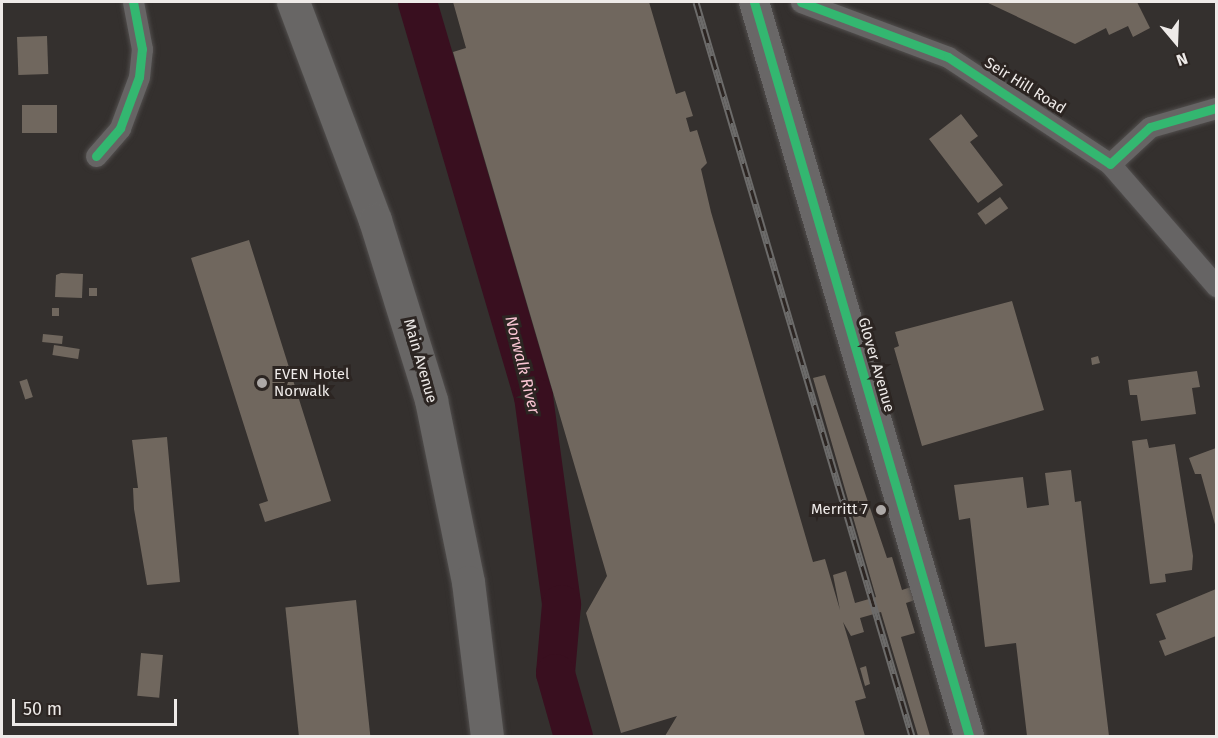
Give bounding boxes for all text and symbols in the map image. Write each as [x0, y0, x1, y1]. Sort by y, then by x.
north arrow [1146, 12, 1206, 72]
text: N [1174, 49, 1190, 70]
street label: Seir Hill Road [981, 54, 1069, 118]
water label: Norwalk River [501, 314, 543, 416]
street label: Glover Avenue [854, 316, 898, 414]
street label: Main Avenue [399, 317, 441, 405]
place label: EVEN Hotel Norwalk [274, 365, 349, 400]
marker: EVEN Hotel Norwalk [255, 376, 269, 390]
place label: Merritt 7 [811, 501, 868, 519]
marker: Merritt 7 [872, 501, 890, 519]
scale bar [15, 687, 180, 725]
text: 50 m [23, 698, 62, 720]

